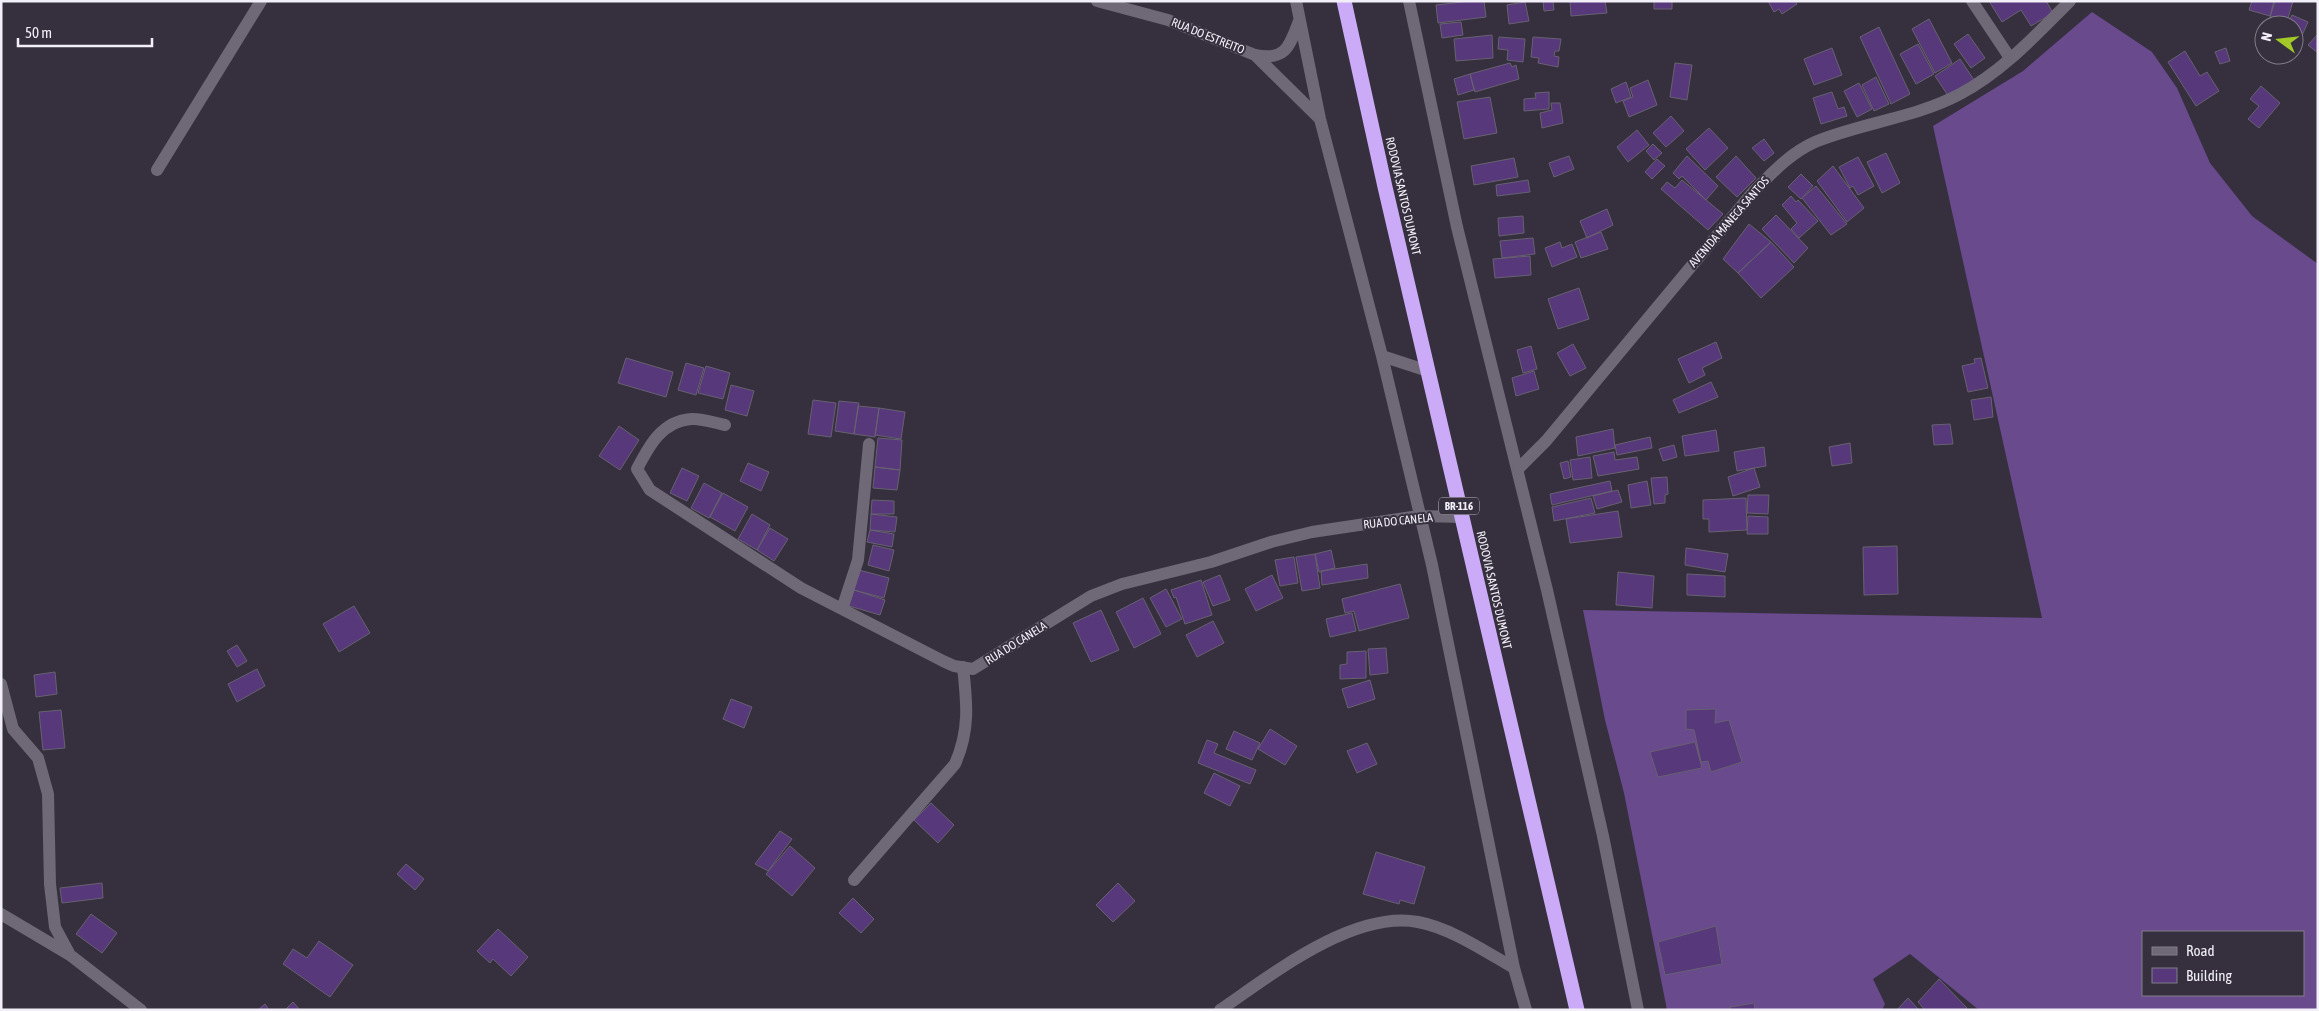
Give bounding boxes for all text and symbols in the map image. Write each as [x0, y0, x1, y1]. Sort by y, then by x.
scale bar [18, 15, 151, 47]
street label: RUA DO ESTREITO [1169, 15, 1247, 57]
north arrow [2254, 15, 2304, 65]
text: 50 m [25, 24, 52, 41]
text: N [2258, 31, 2275, 43]
street label: RODOVIA SANTOS DUMONT [1383, 136, 1424, 257]
street label: AVENIDA MANECA SANTOS [1686, 174, 1772, 270]
road number: BR-116 [1439, 498, 1479, 514]
street label: RUA DO CANELA [1362, 510, 1434, 532]
street label: RODOVIA SANTOS DUMONT [1474, 530, 1515, 651]
street label: RUA DO CANELA [983, 618, 1049, 667]
legend [2142, 931, 2304, 996]
text: Road [2186, 942, 2215, 959]
text: Building [2186, 967, 2232, 984]

